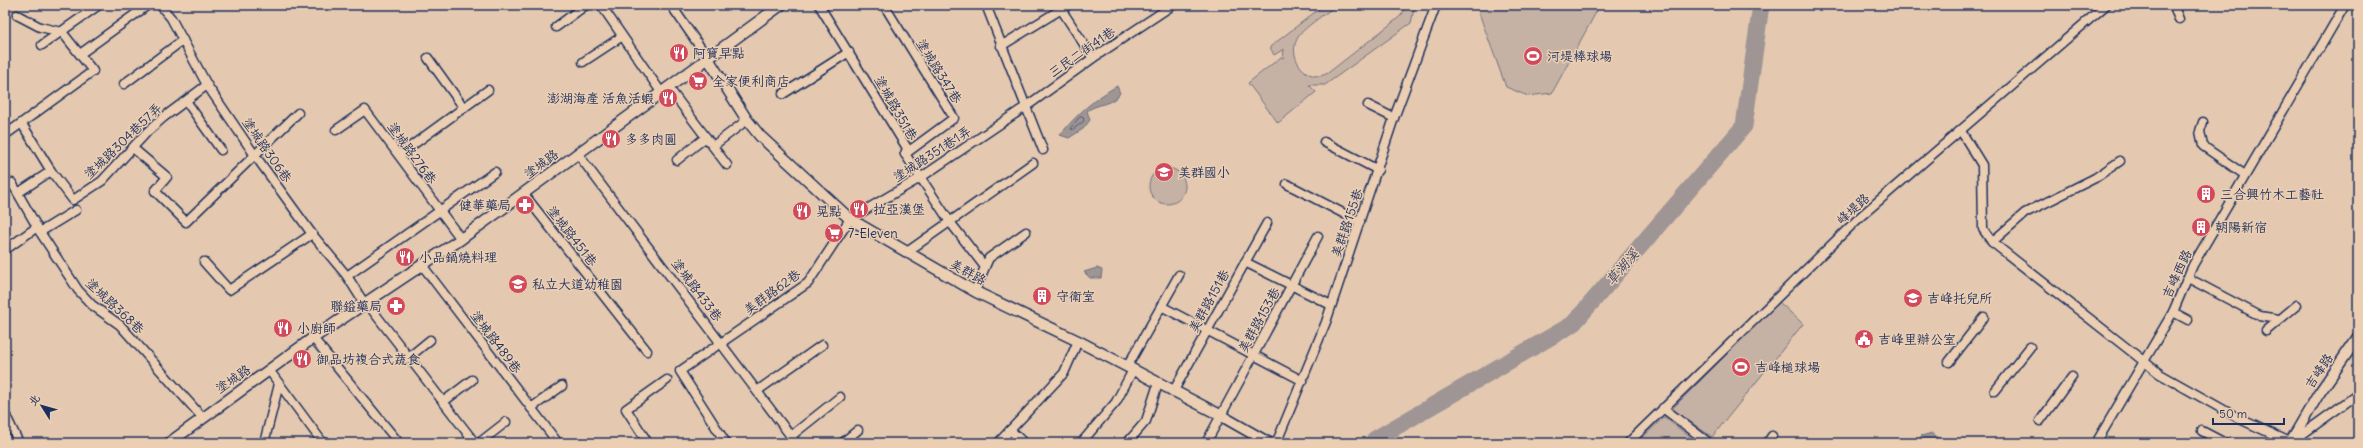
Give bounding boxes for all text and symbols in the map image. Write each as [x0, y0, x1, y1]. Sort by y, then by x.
street label: 三民二街41巷 [1045, 23, 1119, 81]
street label: 塗城路347巷 [912, 35, 966, 107]
restaurant icon: 阿寶早點 [668, 42, 690, 64]
place label: 阿寶早點 [693, 45, 745, 62]
sports icon: 河堤棒球場 [1522, 45, 1544, 67]
place label: 河堤棒球場 [1547, 48, 1612, 65]
supermarket icon: 全家便利商店 [687, 70, 709, 92]
place label: 全家便利商店 [712, 73, 790, 90]
street label: 塗城路351巷 [871, 73, 921, 143]
restaurant icon: 澎湖海產 活魚活蝦 [657, 87, 679, 109]
place label: 澎湖海產 活魚活蝦 [547, 90, 654, 107]
street label: 塗城路304巷57弄 [80, 99, 166, 183]
street label: 塗城路306巷 [238, 114, 296, 186]
street label: 塗城路276巷 [384, 119, 440, 187]
street label: 塗城路351巷1弄 [890, 122, 974, 186]
restaurant icon: 多多肉圓 [600, 128, 622, 150]
place label: 多多肉圓 [625, 131, 677, 148]
street label: 塗城路 [520, 145, 562, 183]
school or university icon: 美群國小 [1153, 161, 1175, 183]
place label: 美群國小 [1178, 164, 1230, 181]
building icon: 三合興竹木工藝社 [2195, 183, 2217, 205]
street label: 美群路155巷 [1327, 186, 1367, 260]
place label: 三合興竹木工藝社 [2220, 186, 2324, 203]
street label: 峰堤路 [1833, 190, 1873, 228]
pharmacy icon: 健華藥局 [514, 194, 536, 216]
place label: 健華藥局 [459, 197, 511, 214]
restaurant icon: 拉亞漢堡 [848, 198, 870, 220]
restaurant icon: 晃點 [791, 200, 813, 222]
place label: 拉亞漢堡 [873, 201, 925, 218]
street label: 塗城路451巷 [543, 202, 601, 270]
place label: 晃點 [816, 203, 842, 220]
building icon: 朝陽新宿 [2190, 216, 2212, 238]
place label: 朝陽新宿 [2215, 219, 2267, 236]
supermarket icon: 7-Eleven [823, 222, 845, 244]
place label: 7-Eleven [848, 225, 898, 242]
water label: 草湖溪 [1601, 244, 1643, 289]
restaurant icon: 小品鍋燒料理 [394, 246, 416, 268]
street label: 吉峰西路 [2158, 247, 2196, 301]
place label: 小品鍋燒料理 [419, 249, 497, 266]
street label: 塗城路433巷 [668, 255, 726, 325]
street label: 美群路 [947, 255, 989, 289]
street label: 美群路62巷 [740, 266, 804, 318]
street label: 美群路151巷 [1185, 266, 1233, 336]
school or university icon: 私立大道幼稚園 [507, 273, 529, 295]
street label: 塗城路368巷 [82, 274, 148, 338]
place label: 私立大道幼稚園 [532, 276, 623, 293]
street label: 美群路153巷 [1234, 284, 1284, 356]
building icon: 守衛室 [1031, 285, 1053, 307]
school or university icon: 吉峰托兒所 [1902, 287, 1924, 309]
place label: 守衛室 [1056, 288, 1095, 305]
place label: 吉峰托兒所 [1927, 290, 1992, 307]
pharmacy icon: 聯鎰藥局 [385, 295, 407, 317]
place label: 聯鎰藥局 [330, 298, 382, 315]
street label: 塗城路489巷 [467, 307, 525, 377]
restaurant icon: 小廚師 [272, 317, 294, 339]
place label: 小廚師 [297, 320, 336, 337]
public building icon: 吉峰里辦公室 [1853, 328, 1875, 350]
place label: 吉峰里辦公室 [1878, 331, 1956, 348]
restaurant icon: 御品坊複合式蔬食 [291, 348, 313, 370]
street label: 吉峰路 [2301, 350, 2337, 392]
place label: 御品坊複合式蔬食 [316, 351, 420, 368]
sports icon: 吉峰槌球場 [1730, 356, 1752, 378]
place label: 吉峰槌球場 [1755, 359, 1820, 376]
street label: 塗城路 [212, 361, 254, 397]
north arrow [22, 386, 62, 426]
text: 北 [25, 391, 43, 409]
scale bar [2213, 400, 2284, 426]
text: 50 m [2219, 406, 2248, 421]

